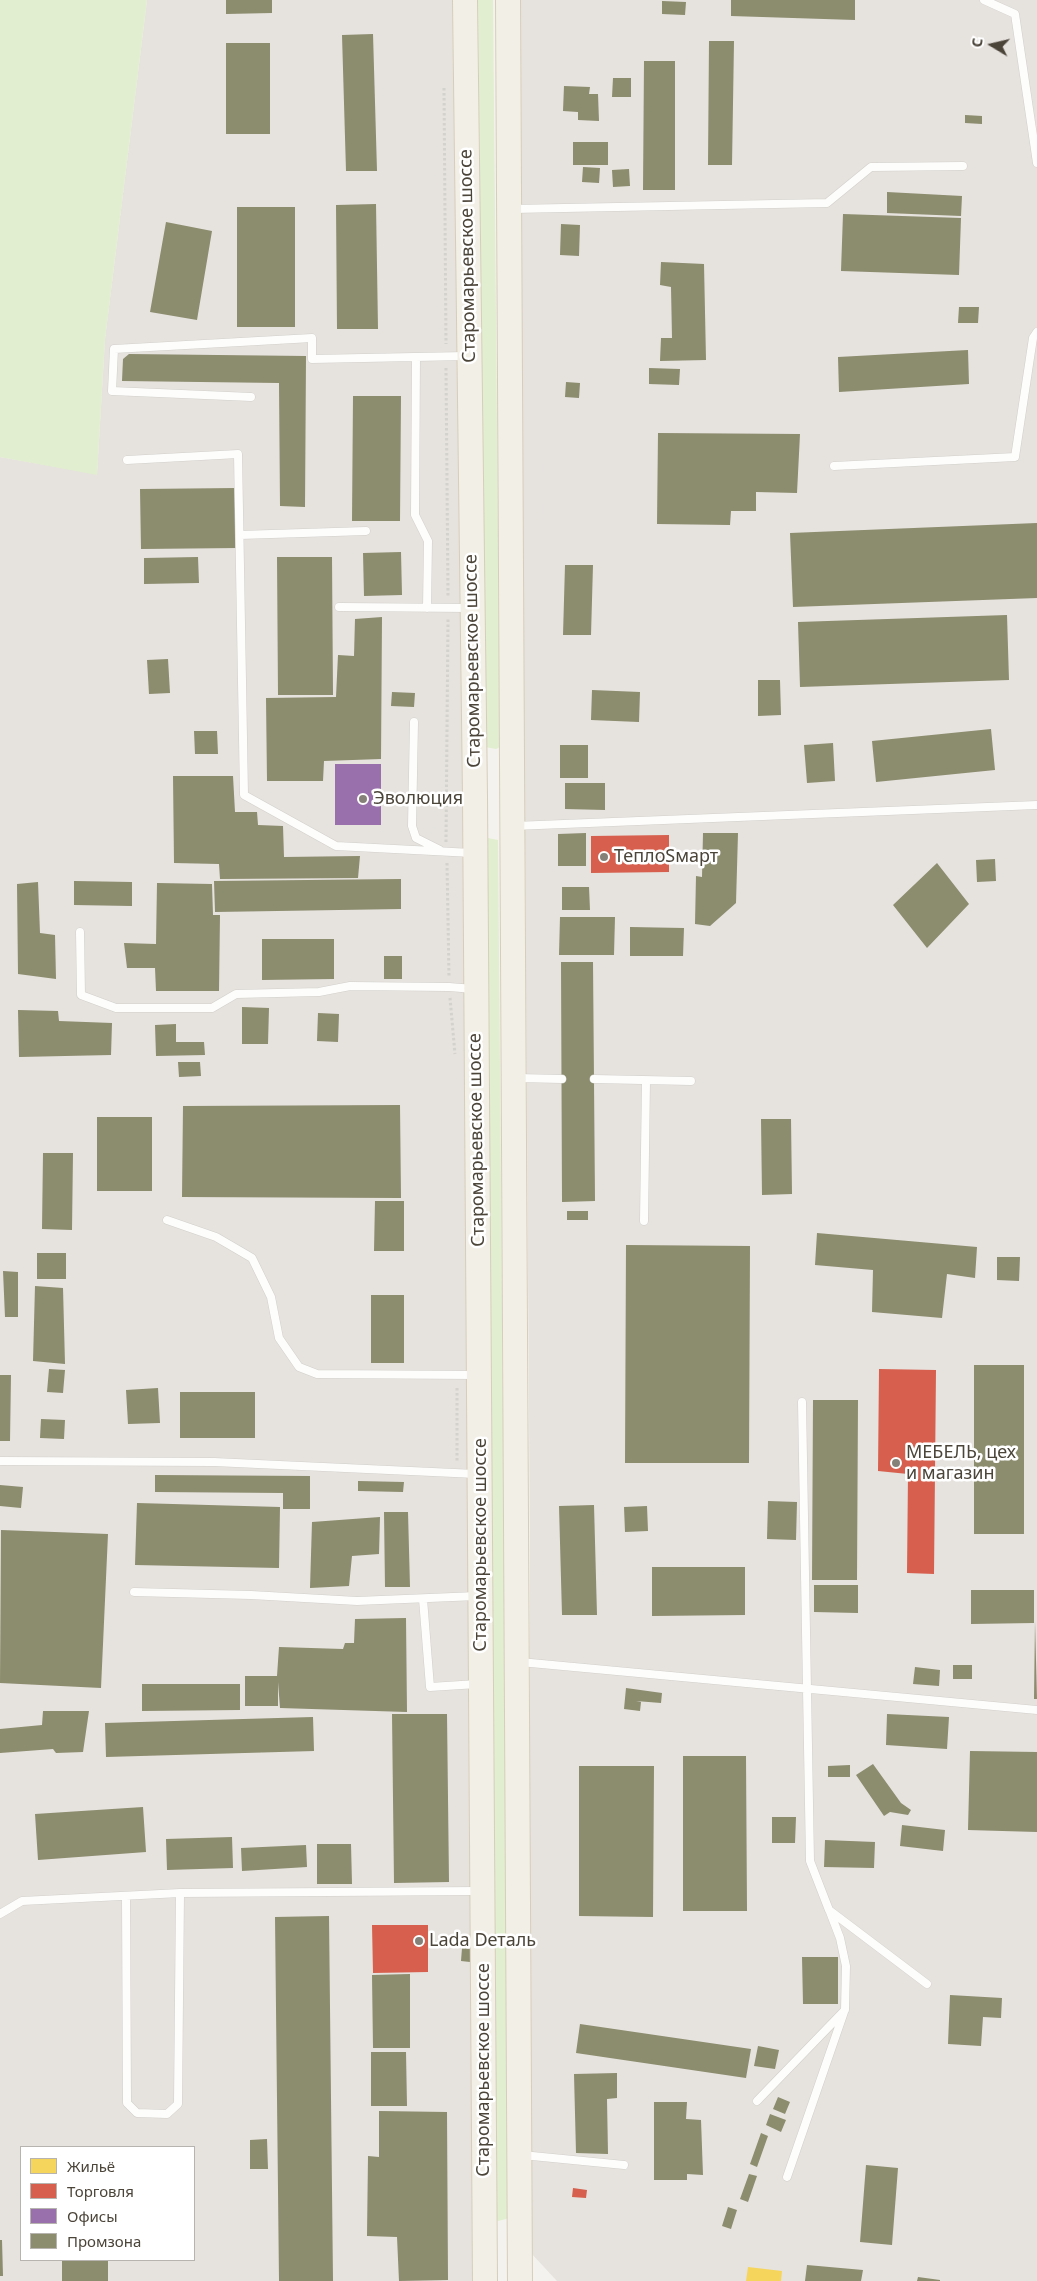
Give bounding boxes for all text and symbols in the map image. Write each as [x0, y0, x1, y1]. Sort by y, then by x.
north arrow [967, 20, 1017, 70]
text: С [967, 37, 987, 49]
street label: Старомарьевское шоссе [455, 149, 481, 363]
street label: Старомарьевское шоссе [460, 554, 486, 768]
place label: Эволюция [373, 788, 463, 810]
marker: Эволюция [357, 793, 369, 805]
place label: ТеплоSмарт [614, 846, 718, 868]
marker: ТеплоSмарт [598, 851, 610, 863]
street label: Старомарьевское шоссе [464, 1033, 490, 1247]
street label: Старомарьевское шоссе [470, 1438, 492, 1652]
place label: МЕБЕЛЬ, цех и магазин [906, 1442, 1016, 1485]
marker: МЕБЕЛЬ, цех и магазин [890, 1457, 902, 1469]
place label: Lada Dеталь [429, 1930, 536, 1952]
marker: Lada Dеталь [413, 1935, 425, 1947]
street label: Старомарьевское шоссе [473, 1963, 495, 2177]
legend [20, 2146, 195, 2261]
text: Жильё [67, 2156, 115, 2176]
text: Торговля [67, 2181, 134, 2201]
text: Офисы [67, 2206, 118, 2226]
text: Промзона [67, 2231, 141, 2251]

